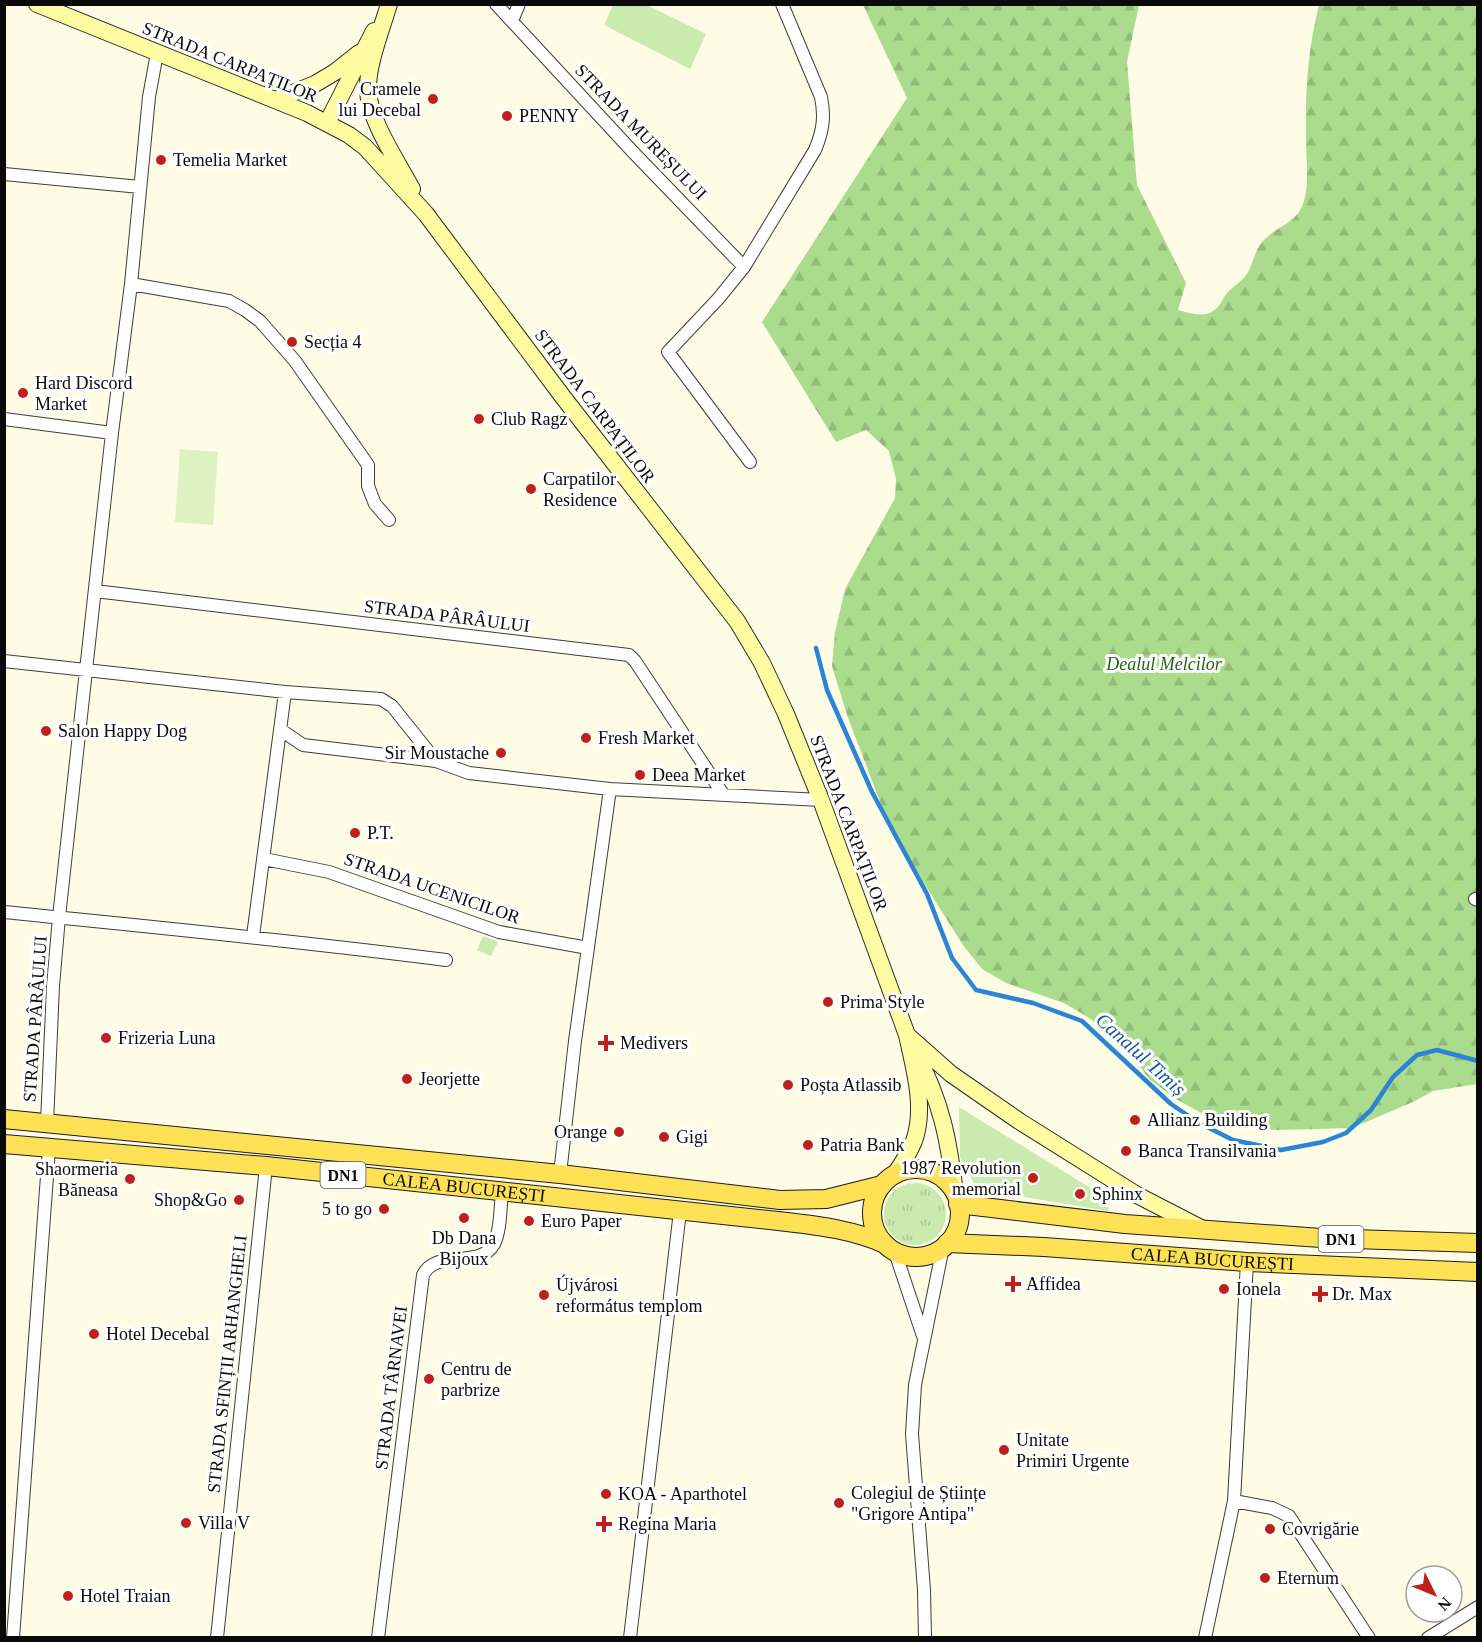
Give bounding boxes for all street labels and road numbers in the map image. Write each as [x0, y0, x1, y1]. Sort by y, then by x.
street label: STRADA CARPAȚILOR [140, 18, 320, 106]
street label: STRADA MUREȘULUI [571, 60, 711, 204]
street label: STRADA CARPAȚILOR [531, 325, 659, 487]
street label: STRADA PÂRÂULUI [363, 595, 531, 636]
street label: STRADA CARPAȚILOR [806, 732, 892, 914]
street label: STRADA UCENICILOR [342, 849, 522, 927]
street label: STRADA PÂRÂULUI [18, 935, 51, 1103]
road number: DN1 [320, 1162, 366, 1188]
street label: CALEA BUCUREȘTI [382, 1169, 546, 1206]
road number: DN1 [1318, 1226, 1364, 1252]
street label: STRADA SFINȚII ARHANGHELI [204, 1234, 250, 1494]
street label: CALEA BUCUREȘTI [1130, 1243, 1295, 1274]
street label: STRADA TÂRNAVEI [370, 1305, 411, 1471]

